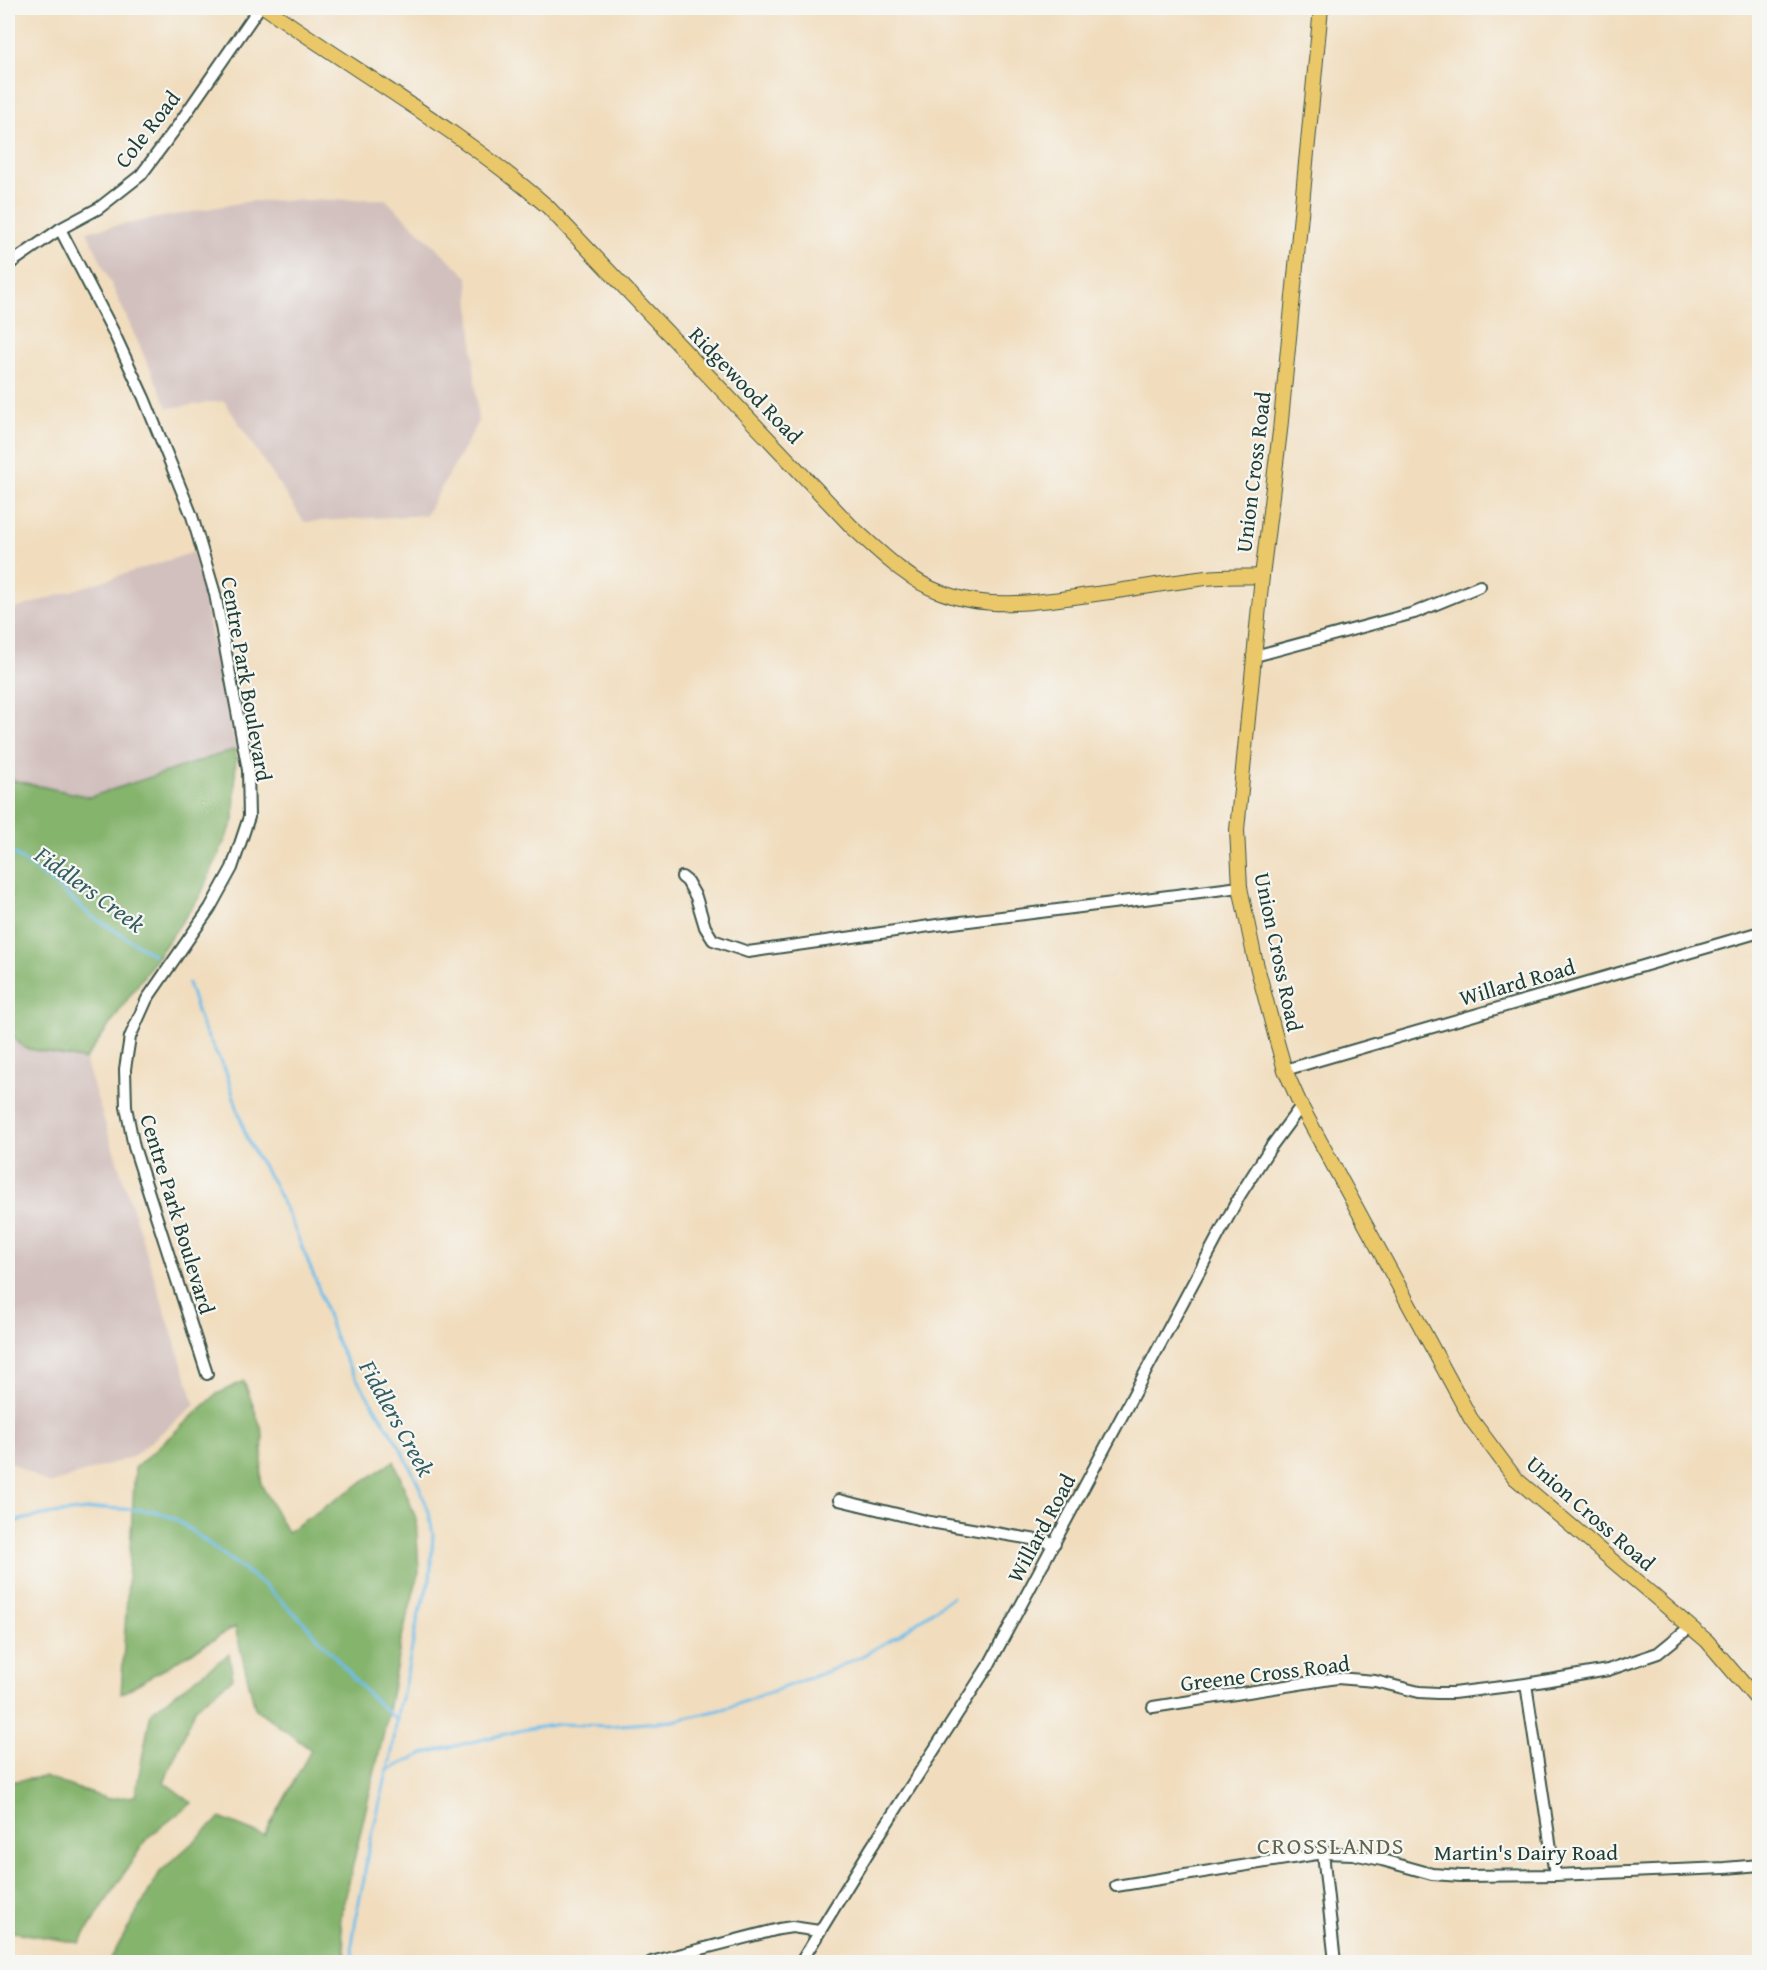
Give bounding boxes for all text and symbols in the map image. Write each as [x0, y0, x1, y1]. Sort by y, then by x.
street label: Cole Road [107, 83, 188, 175]
street label: Ridgewood Road [682, 319, 811, 451]
street label: Union Cross Road [1227, 390, 1279, 554]
street label: Centre Park Boulevard [213, 574, 281, 784]
water label: Fiddlers Creek [27, 837, 152, 941]
street label: Union Cross Road [1247, 870, 1312, 1035]
street label: Willard Road [1455, 950, 1579, 1014]
street label: Centre Park Boulevard [132, 1110, 224, 1318]
water label: Fiddlers Creek [350, 1353, 443, 1483]
street label: Union Cross Road [1519, 1448, 1663, 1578]
street label: Willard Road [999, 1468, 1083, 1588]
street label: Greene Cross Road [1179, 1647, 1352, 1699]
district label: CROSSLANDS [1257, 1828, 1405, 1863]
street label: Martin's Dairy Road [1434, 1836, 1618, 1868]

